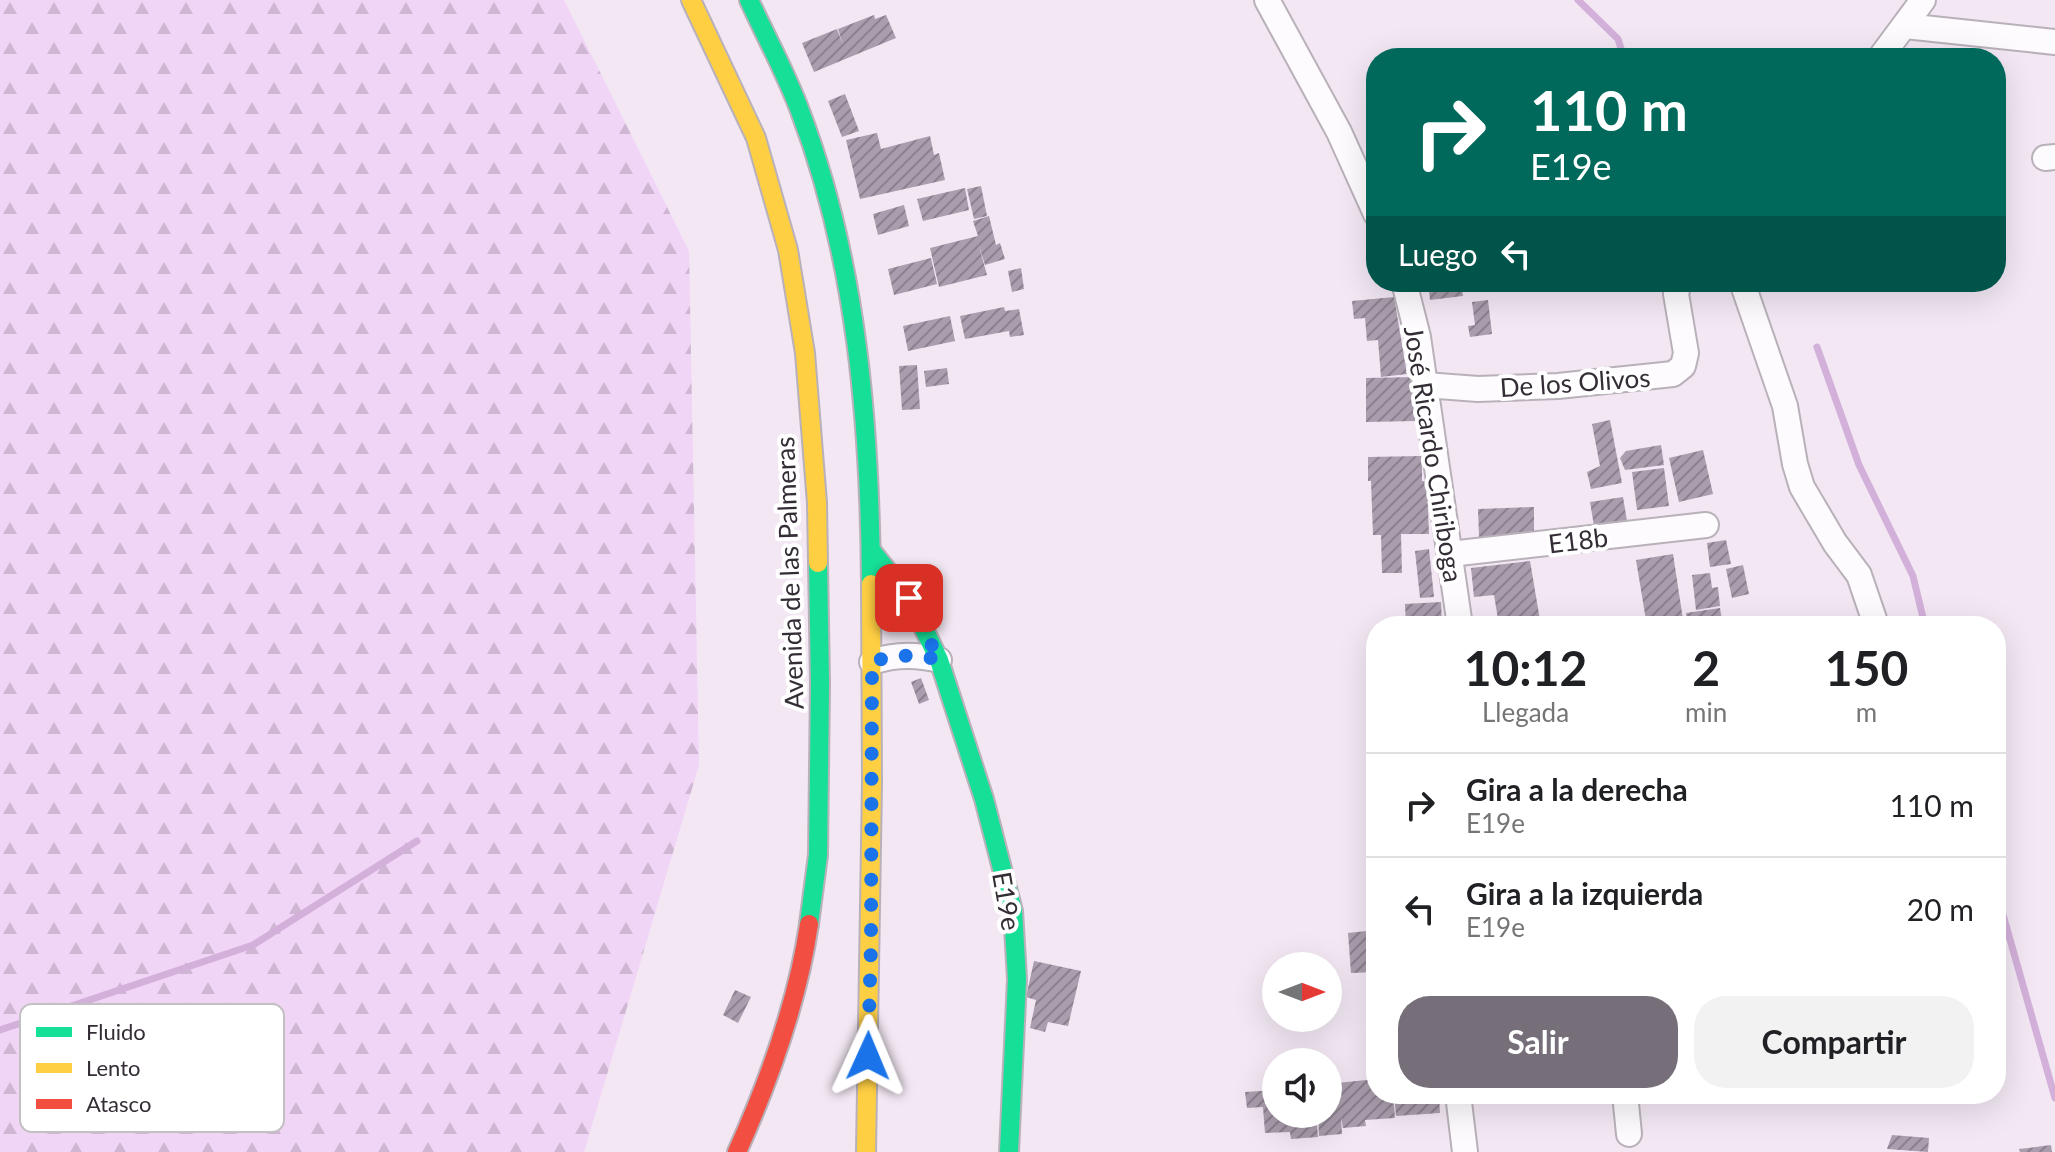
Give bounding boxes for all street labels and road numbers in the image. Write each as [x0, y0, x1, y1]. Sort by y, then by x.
street label: José Ricardo Chiriboga [1398, 324, 1470, 584]
street label: De los Olivos [1499, 361, 1651, 403]
street label: Avenida de las Palmeras [768, 436, 810, 710]
street label: E18b [1546, 520, 1610, 560]
street label: E19e [986, 869, 1028, 933]

